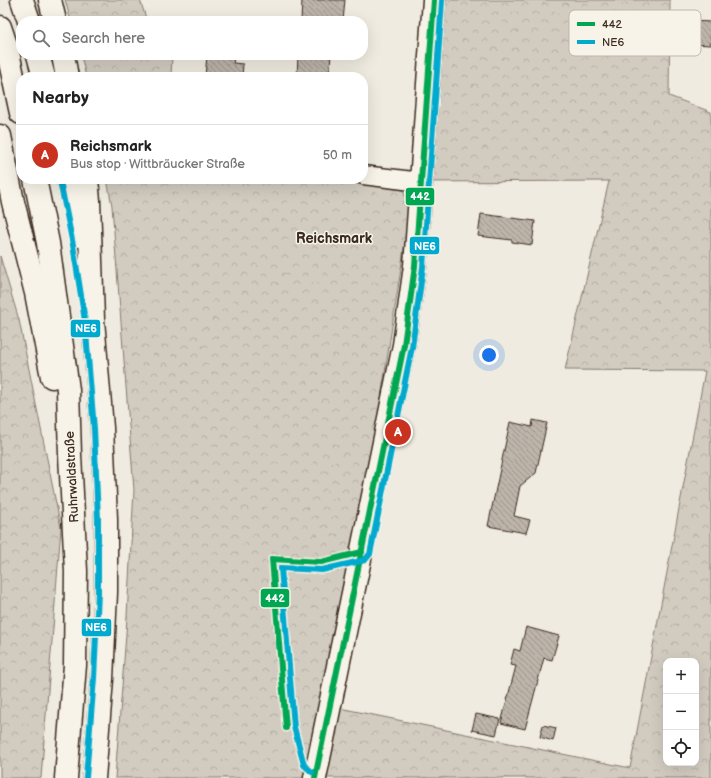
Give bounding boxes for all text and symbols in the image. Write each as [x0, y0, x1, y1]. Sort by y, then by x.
legend [569, 10, 701, 56]
search box [16, 16, 368, 60]
text: 442 [602, 18, 622, 31]
icon: search [30, 27, 52, 49]
text: Search here [62, 29, 145, 48]
text: NE6 [602, 36, 625, 49]
text: Nearby [32, 88, 89, 108]
text: Reichsmark [70, 137, 152, 156]
text: A [41, 147, 49, 163]
text: 50 m [323, 147, 352, 163]
text: Bus stop · Wittbräucker Straße [70, 156, 245, 172]
line badge: 442 [405, 187, 435, 206]
text: 442 [410, 190, 430, 203]
district label: Reichsmark [296, 230, 373, 247]
line badge: NE6 [409, 236, 440, 255]
text: NE6 [414, 240, 436, 253]
line badge: NE6 [70, 319, 101, 338]
text: NE6 [75, 322, 97, 335]
your location [479, 345, 499, 365]
pin: A [385, 417, 411, 447]
street label: Ruhrwaldstraße [62, 430, 82, 523]
line badge: 442 [260, 588, 290, 608]
text: 442 [265, 592, 285, 605]
line badge: NE6 [81, 618, 112, 637]
text: NE6 [85, 621, 107, 634]
map controls [663, 658, 699, 766]
button: + [663, 658, 699, 694]
button: − [663, 694, 699, 730]
button: locate [663, 730, 699, 766]

